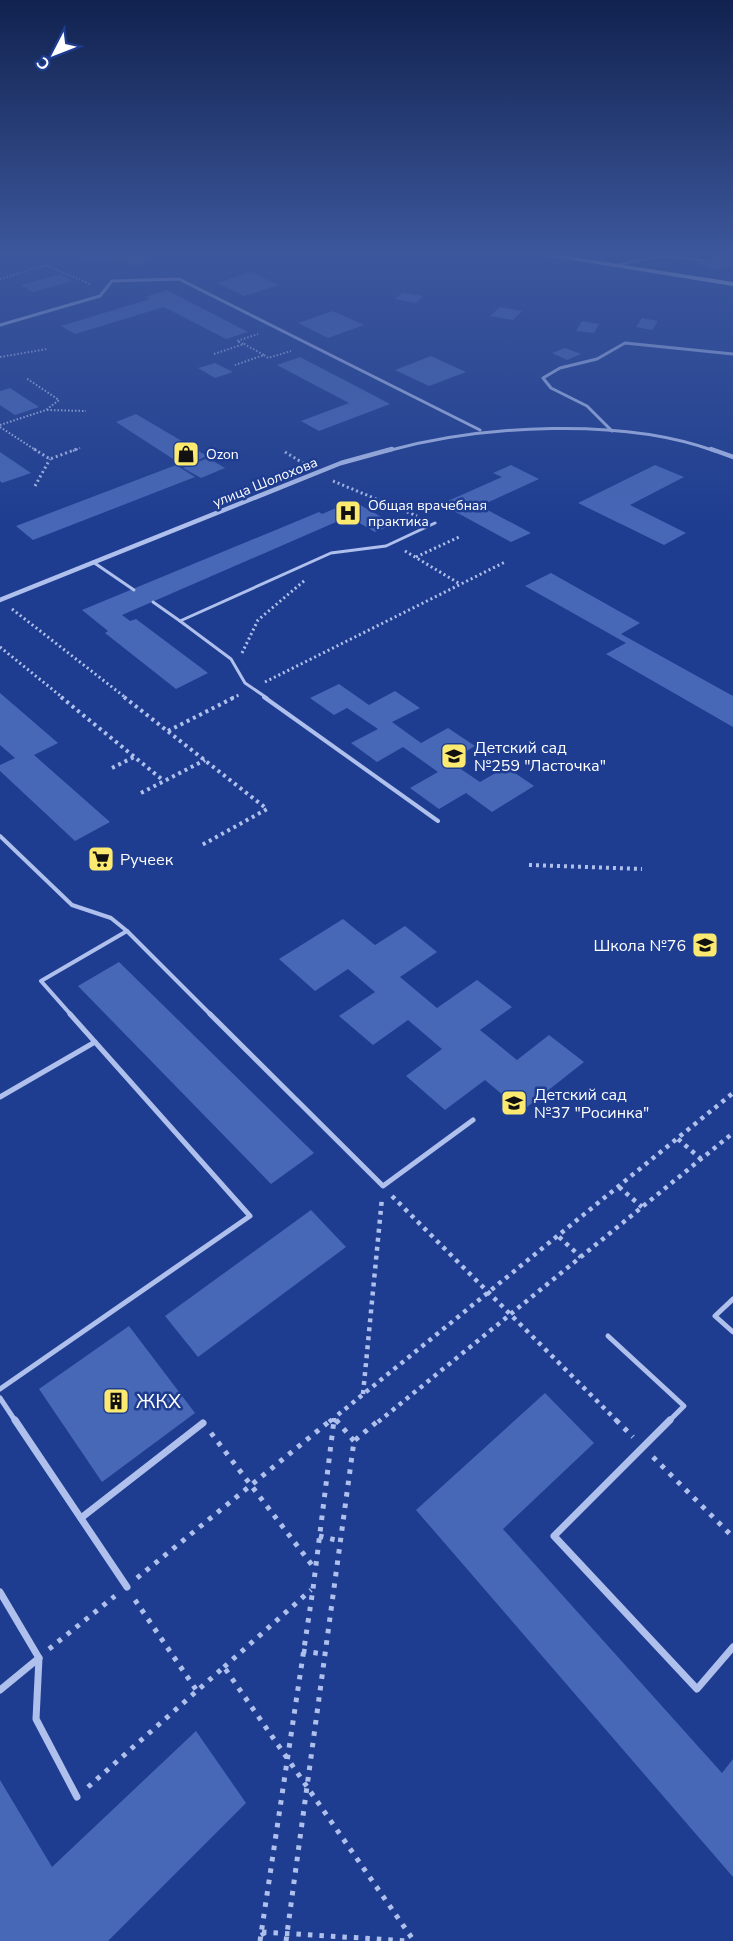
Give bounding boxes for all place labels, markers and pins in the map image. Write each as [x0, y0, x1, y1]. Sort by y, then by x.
shop icon: Ozon [171, 439, 201, 469]
place label: Ozon [206, 445, 239, 464]
place label: Общая врачебная практика [368, 496, 487, 531]
hospital icon: Общая врачебная практика [333, 498, 363, 528]
place label: Детский сад №259 "Ласточка" [474, 737, 606, 777]
school or university icon: Детский сад №259 "Ласточка" [439, 741, 469, 771]
supermarket icon: Ручеек [86, 844, 116, 874]
place label: Ручеек [120, 849, 174, 871]
school or university icon: Школа №76 [690, 930, 720, 960]
place label: Школа №76 [593, 935, 686, 957]
place label: Детский сад №37 "Росинка" [534, 1084, 649, 1124]
school or university icon: Детский сад №37 "Росинка" [499, 1088, 529, 1118]
building icon: ЖКХ [101, 1386, 131, 1416]
place label: ЖКХ [136, 1388, 181, 1415]

